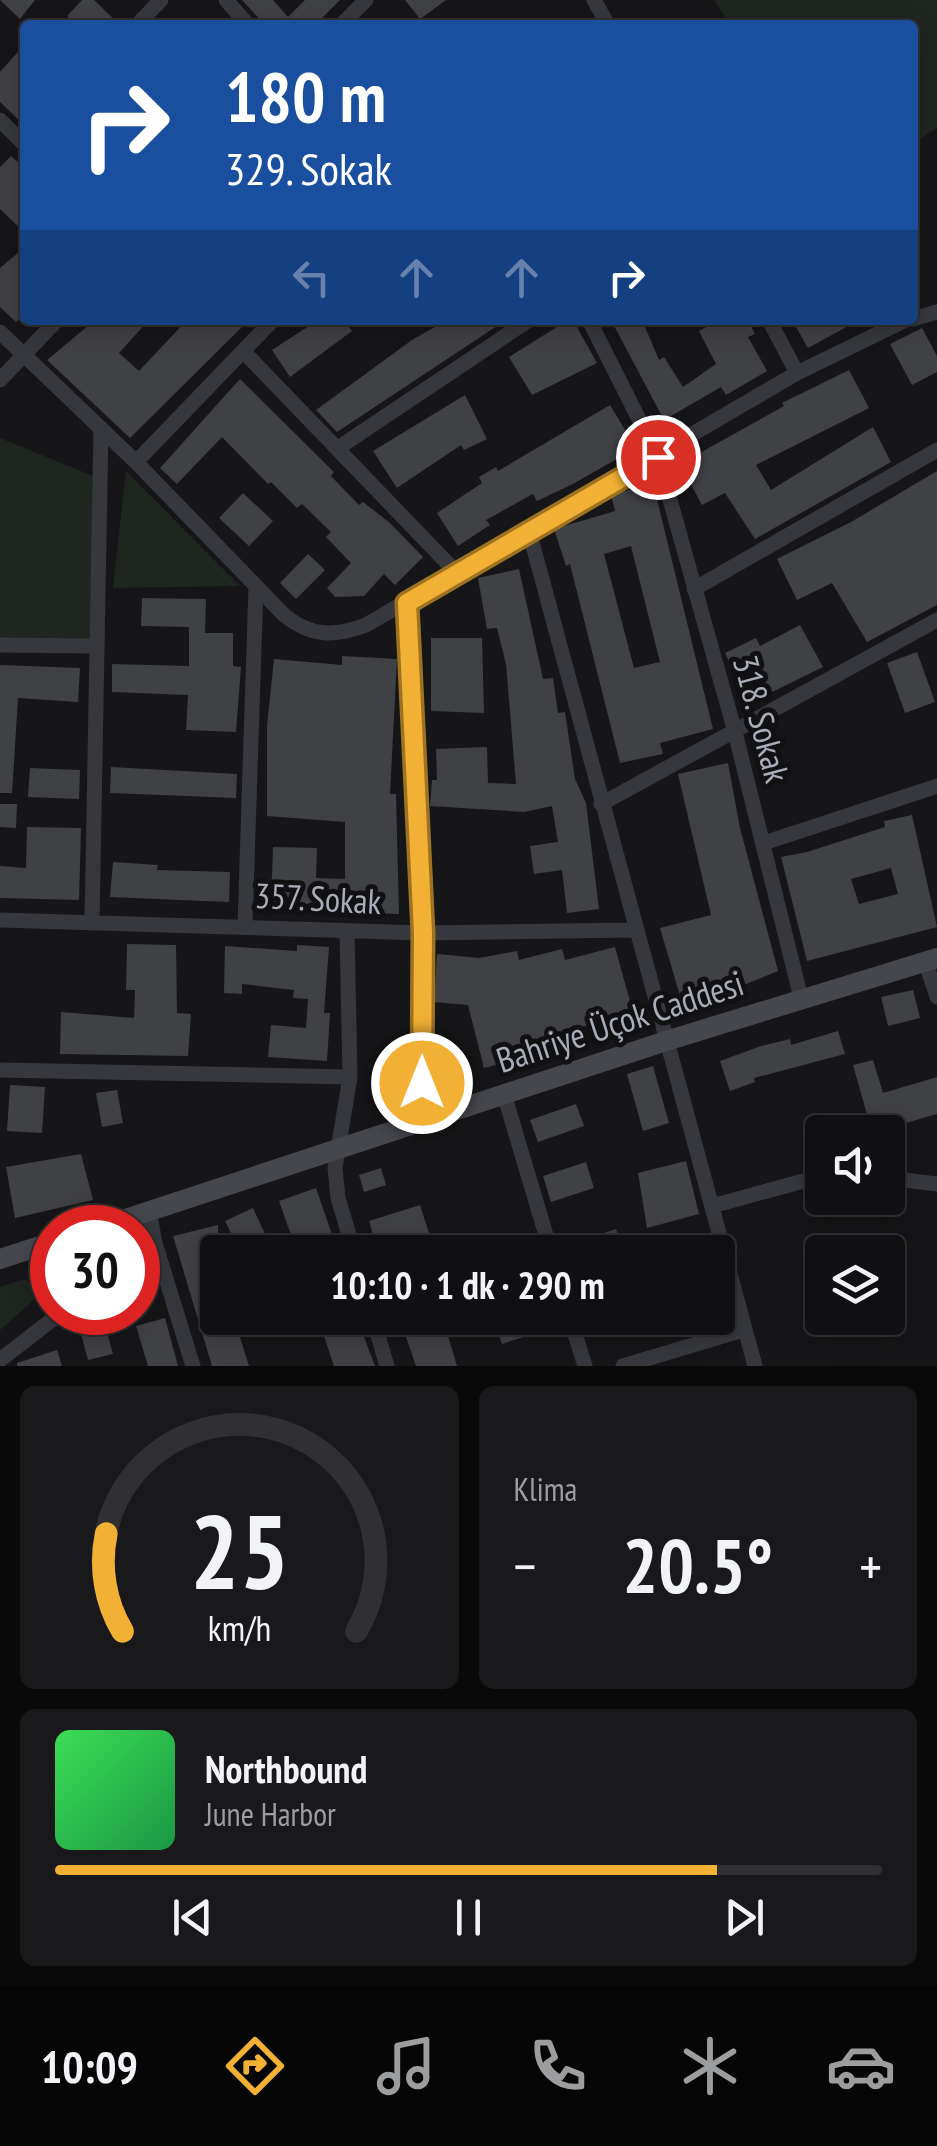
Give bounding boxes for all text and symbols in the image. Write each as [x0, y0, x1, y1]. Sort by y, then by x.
text: 180 m [225, 51, 386, 141]
icon: right [60, 60, 190, 190]
text: 329. Sokak [225, 139, 392, 197]
icon: left [284, 250, 339, 305]
icon: ahead [389, 250, 444, 305]
icon: ahead [494, 250, 549, 305]
icon: right [599, 250, 654, 305]
pin [616, 415, 701, 500]
icon: arrive [631, 430, 686, 485]
street label: 318. Sokak [723, 650, 801, 788]
street label: 357. Sokak [254, 872, 383, 924]
street label: Bahriye Üçok Caddesi [490, 959, 749, 1083]
position arrow [370, 1031, 474, 1135]
map controls [805, 1115, 905, 1335]
button: sound [805, 1115, 905, 1215]
speed limit sign: 30 [30, 1205, 160, 1335]
button: layers [805, 1235, 905, 1335]
text: 10:10 · 1 dk · 290 m [330, 1260, 605, 1309]
text: Klima [514, 1468, 577, 1510]
text: 25 [190, 1483, 289, 1618]
text: 20.5° [622, 1517, 773, 1614]
text: − [514, 1530, 536, 1601]
text: + [859, 1530, 882, 1601]
text: km/h [208, 1605, 271, 1651]
text: Northbound [205, 1744, 367, 1793]
text: June Harbor [205, 1793, 336, 1835]
icon: previous [165, 1890, 220, 1945]
icon: pause [441, 1890, 496, 1945]
icon: next [717, 1890, 772, 1945]
icon: directions [220, 2031, 290, 2101]
icon: music [371, 2031, 441, 2101]
icon: phone [523, 2031, 593, 2101]
icon: climate [675, 2031, 745, 2101]
icon: car [826, 2031, 896, 2101]
text: 10:09 [41, 2037, 138, 2095]

